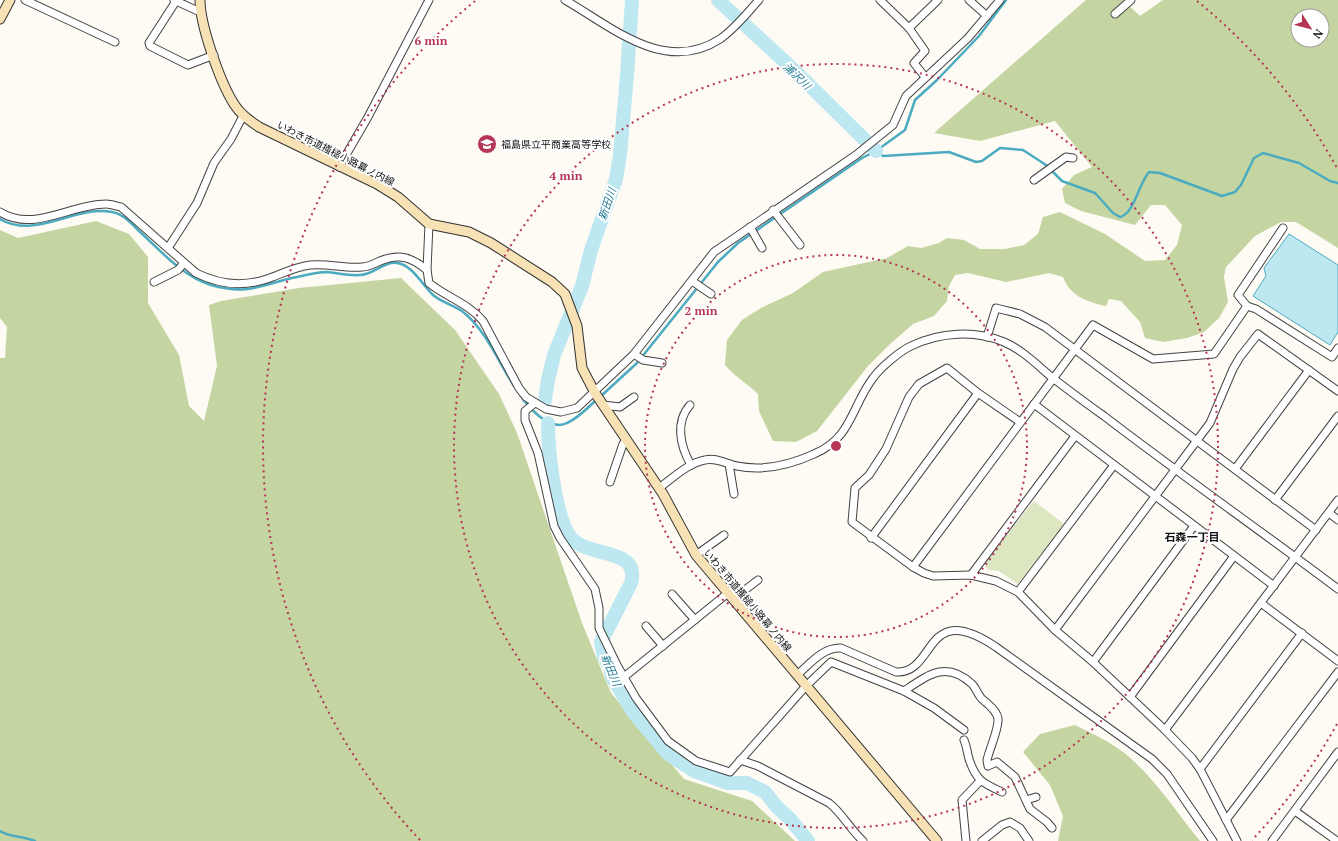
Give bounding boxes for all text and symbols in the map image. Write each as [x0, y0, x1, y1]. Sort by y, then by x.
north arrow [1290, 8, 1330, 48]
text: N [1310, 26, 1326, 42]
text: 6 min [415, 33, 448, 48]
water label: 浦沢川 [780, 60, 814, 93]
street label: いわき市道搔槌小路幕ノ内線 [275, 118, 397, 189]
school or university icon: 福島県立平商業高等学校 [476, 133, 498, 155]
place label: 福島県立平商業高等学校 [501, 138, 611, 151]
text: 4 min [550, 168, 583, 183]
water label: 新田川 [595, 185, 619, 222]
text: 2 min [685, 303, 718, 318]
centre of rings [829, 439, 843, 453]
district label: 石森一丁目 [1165, 530, 1220, 544]
street label: いわき市道搔槌小路幕ノ内線 [701, 546, 794, 654]
water label: 新田川 [598, 652, 624, 689]

